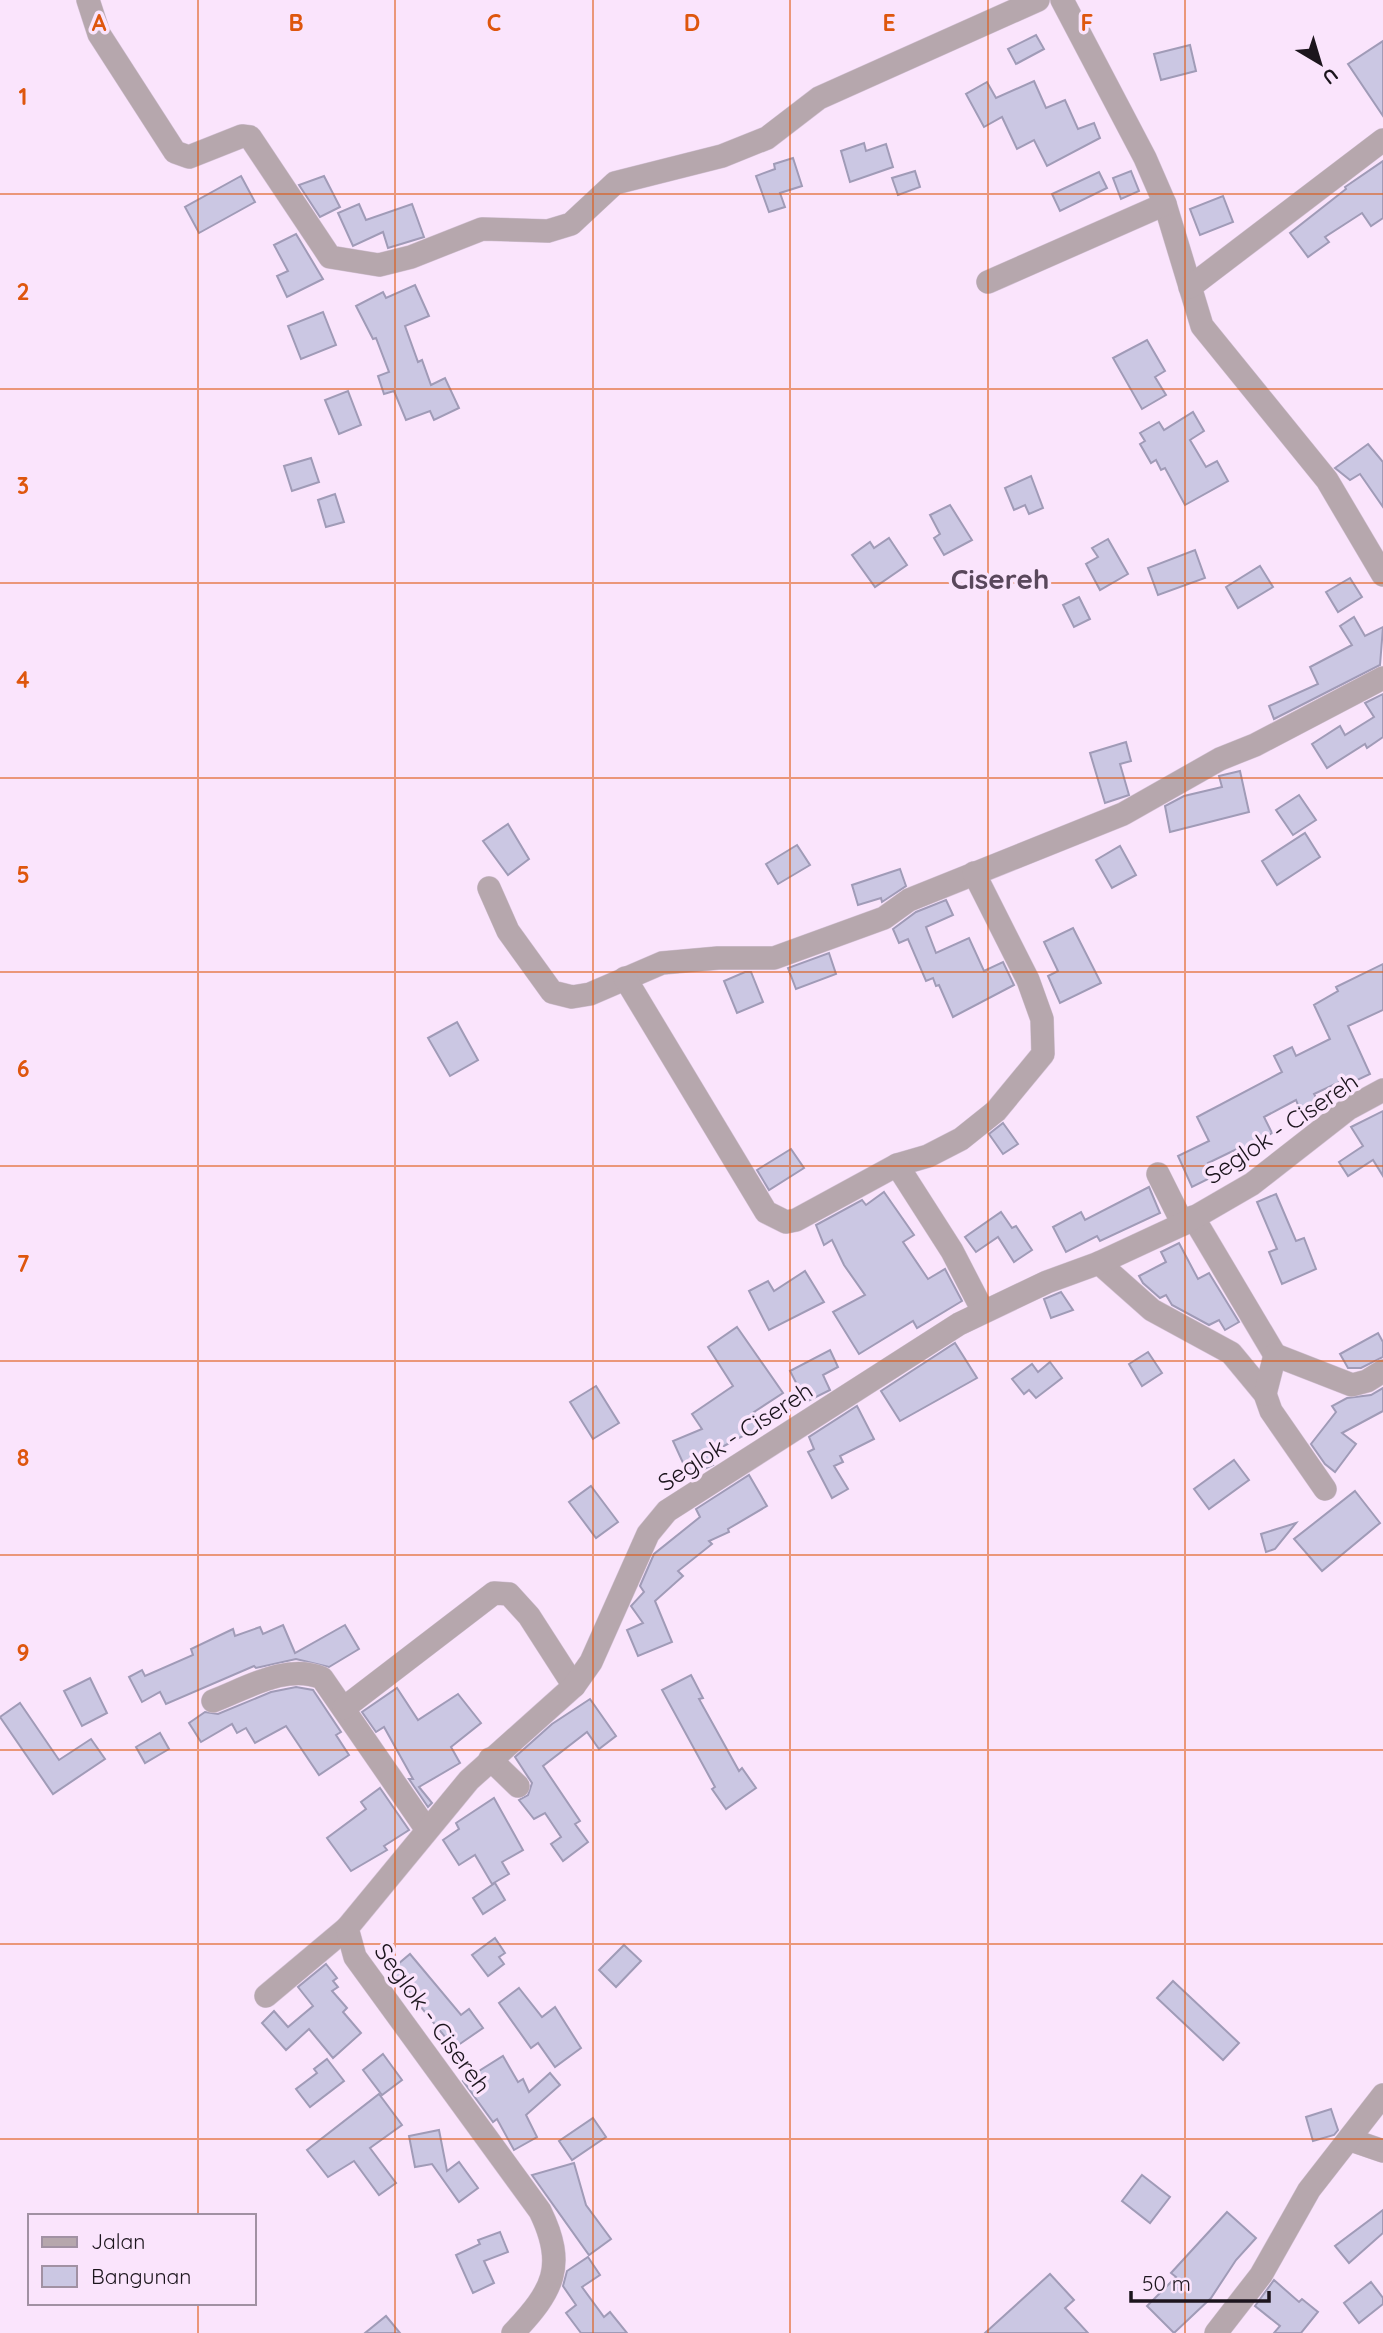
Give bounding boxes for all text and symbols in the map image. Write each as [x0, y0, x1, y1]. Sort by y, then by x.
text: A [92, 8, 107, 37]
text: B [288, 8, 304, 37]
text: C [487, 8, 501, 37]
text: D [684, 8, 700, 37]
text: E [882, 8, 896, 37]
text: F [1081, 8, 1093, 37]
north arrow [1285, 28, 1355, 98]
text: U [1318, 63, 1343, 90]
text: 1 [19, 82, 27, 111]
text: 2 [16, 277, 30, 306]
text: 3 [17, 471, 29, 500]
district label: Cisereh [951, 561, 1049, 596]
text: 4 [16, 665, 30, 694]
text: 5 [16, 860, 30, 889]
text: 6 [17, 1054, 29, 1083]
street label: Seglok - Cisereh [1199, 1066, 1363, 1190]
text: 7 [17, 1249, 30, 1278]
street label: Seglok - Cisereh [652, 1375, 818, 1497]
text: 8 [17, 1443, 29, 1472]
text: 9 [16, 1638, 30, 1667]
street label: Seglok - Cisereh [368, 1937, 498, 2099]
legend [28, 2214, 256, 2305]
text: Jalan [91, 2228, 145, 2254]
scale bar [1131, 2260, 1269, 2304]
text: Bangunan [91, 2263, 191, 2289]
text: 50 m [1142, 2270, 1191, 2296]

